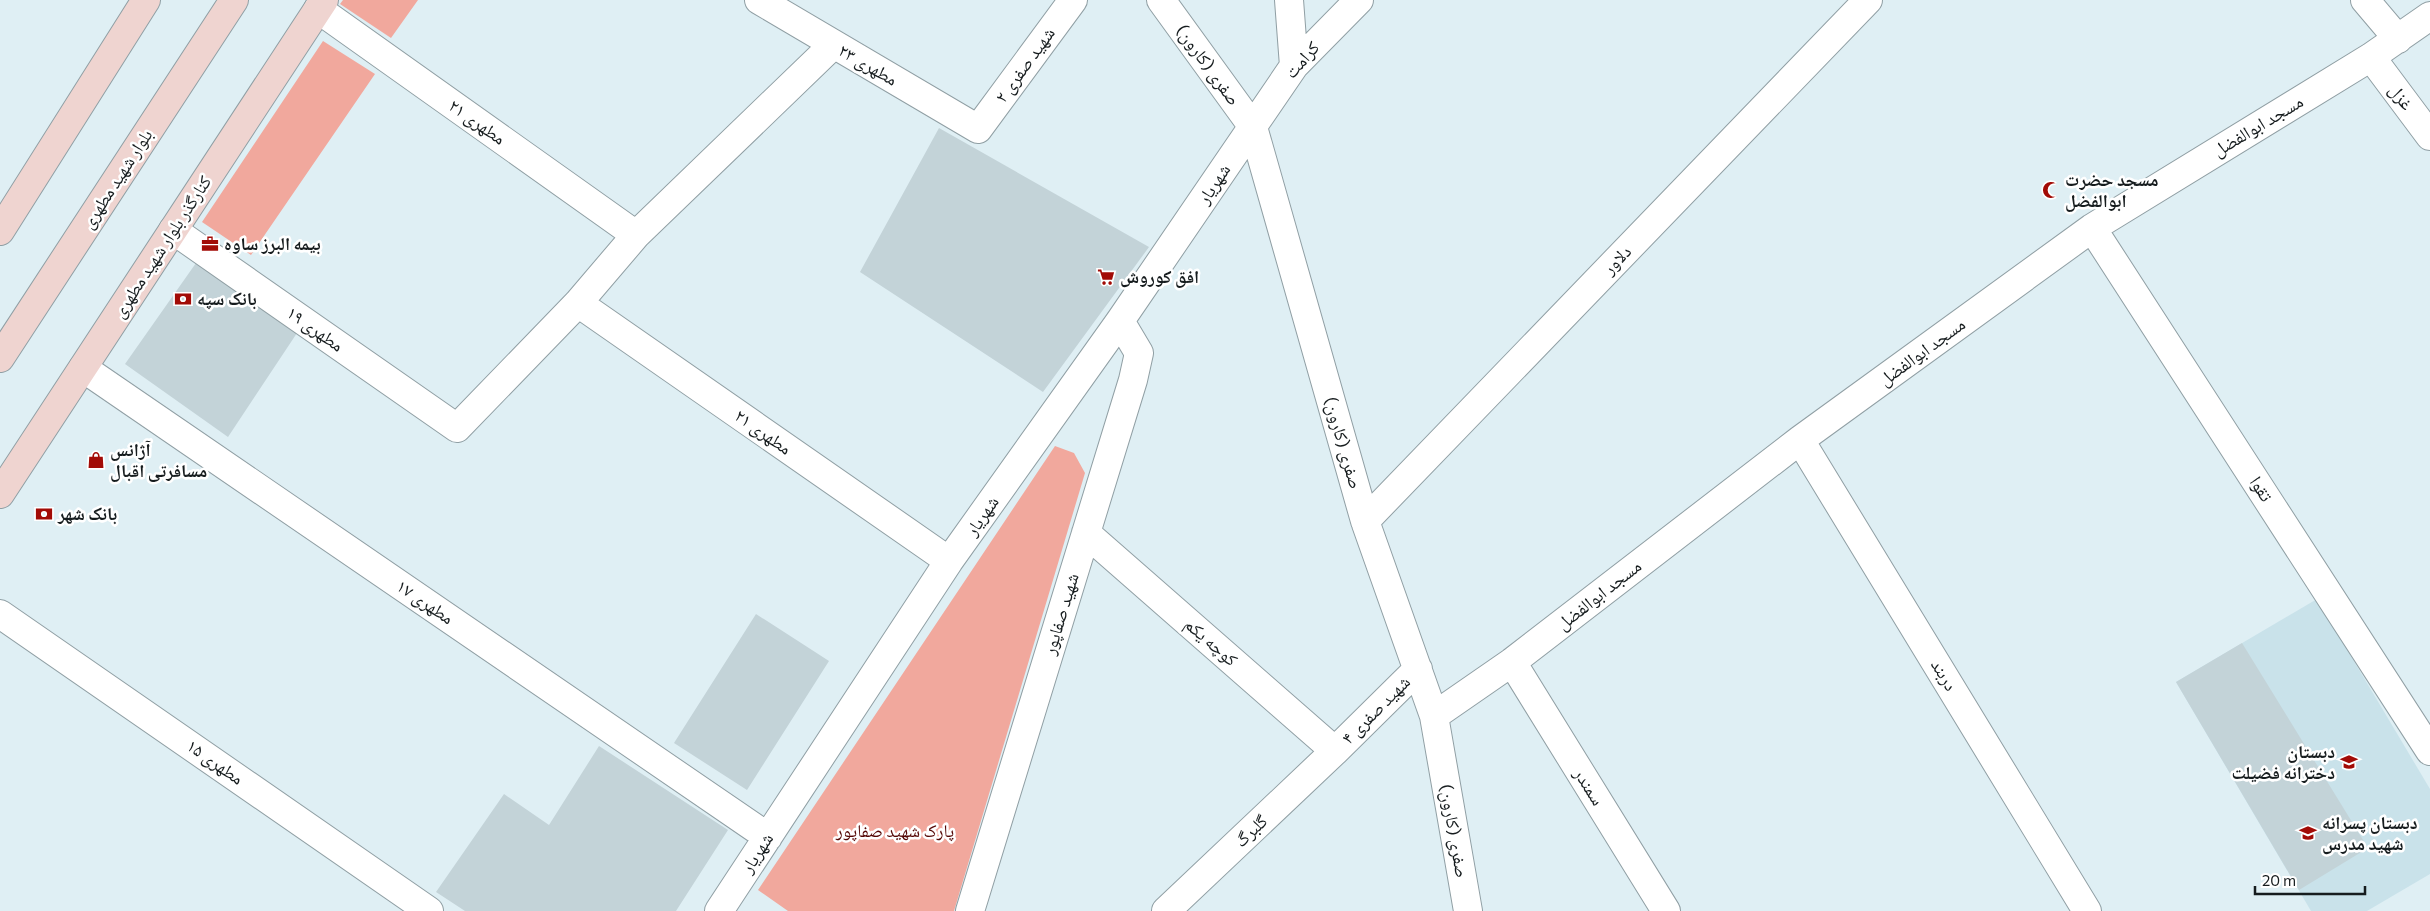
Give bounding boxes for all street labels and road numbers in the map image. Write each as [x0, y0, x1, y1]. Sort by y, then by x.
street label: صفری (کارون) [1171, 20, 1246, 110]
street label: شهید صفری ۲ [989, 22, 1060, 107]
street label: کرامت [1279, 36, 1324, 82]
street label: مطهری ۲۳ [835, 39, 902, 91]
street label: غزل [2384, 79, 2419, 114]
street label: مسجد ابوالفضل [2208, 90, 2307, 162]
street label: مطهری ۲۱ [444, 94, 510, 149]
street label: بلوار شهید مطهری [76, 124, 157, 233]
street label: شهریار [1191, 159, 1235, 209]
street label: کنارگذر بلوار شهید مطهری [107, 171, 216, 322]
street label: دلاور [1597, 240, 1635, 279]
street label: مطهری ۱۹ [282, 301, 348, 356]
street label: مسجد ابوالفضل [1874, 312, 1970, 391]
street label: صفری (کارون) [1319, 394, 1368, 492]
street label: مطهری ۲۱ [730, 404, 796, 459]
street label: تقوا [2246, 472, 2278, 505]
street label: شهریار [959, 491, 1003, 541]
street label: مسجد ابوالفضل [1552, 554, 1646, 635]
street label: شهید صفاپور [1037, 570, 1084, 659]
street label: مطهری ۱۷ [392, 574, 458, 629]
street label: کوچه یکم [1179, 612, 1243, 672]
street label: دربند [1926, 655, 1963, 695]
street label: شهید صفری ۴ [1336, 670, 1415, 749]
street label: مطهری ۱۵ [182, 734, 248, 789]
street label: سمندر [1569, 763, 1610, 809]
street label: صفری (کارون) [1435, 782, 1474, 880]
street label: گلبرگ [1229, 809, 1272, 851]
street label: شهریار [735, 828, 778, 878]

